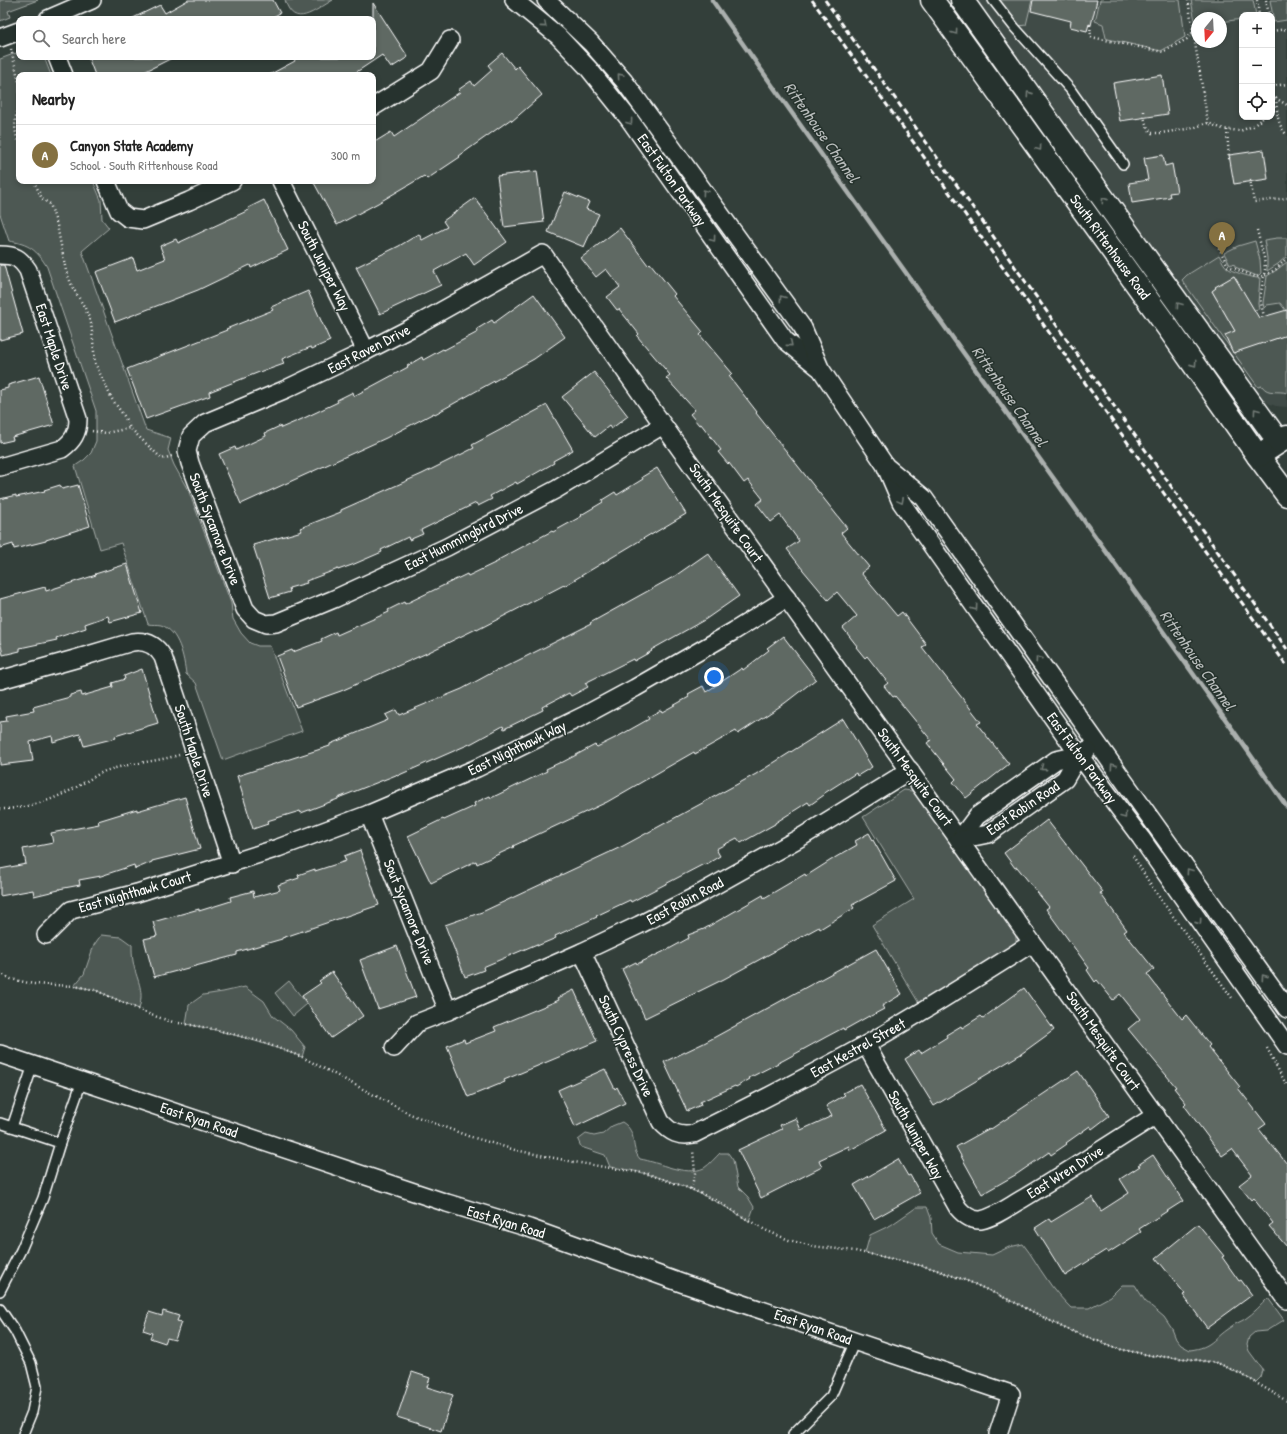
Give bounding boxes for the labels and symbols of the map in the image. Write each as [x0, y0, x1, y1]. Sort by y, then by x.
north arrow [1191, 12, 1227, 48]
one-way arrow [539, 20, 547, 27]
one-way arrow [950, 27, 957, 34]
one-way arrow [618, 74, 625, 81]
water label: Rittenhouse Channel [779, 77, 865, 187]
one-way arrow [1027, 91, 1034, 98]
one-way arrow [625, 117, 632, 124]
street label: East Fulton Parkway [633, 129, 712, 230]
one-way arrow [1034, 144, 1041, 151]
one-way arrow [703, 190, 710, 197]
street label: South Rittenhouse Road [1065, 190, 1156, 304]
one-way arrow [1102, 197, 1109, 204]
street label: South Juniper Way [293, 217, 356, 314]
pin: A [1209, 222, 1235, 255]
one-way arrow [708, 235, 715, 242]
one-way arrow [779, 295, 786, 302]
street label: East Maple Drive [31, 301, 78, 393]
one-way arrow [1177, 303, 1184, 310]
street label: East Raven Drive [324, 319, 414, 378]
one-way arrow [785, 339, 793, 346]
water label: Rittenhouse Channel [967, 341, 1053, 451]
one-way arrow [1189, 360, 1197, 367]
one-way arrow [1254, 408, 1261, 415]
street label: South Mesquite Court [684, 459, 769, 567]
street label: South Sycamore Drive [184, 470, 247, 588]
one-way arrow [896, 497, 904, 504]
street label: East Hummingbird Drive [401, 498, 526, 575]
one-way arrow [970, 603, 977, 610]
water label: Rittenhouse Channel [1155, 605, 1241, 715]
one-way arrow [1036, 657, 1043, 664]
your location [704, 667, 724, 687]
street label: South Maple Drive [170, 702, 219, 800]
street label: East Fulton Parkway [1042, 708, 1123, 808]
street label: East Nighthawk Way [464, 715, 569, 780]
street label: South Mesquite Court [873, 723, 959, 831]
one-way arrow [1111, 763, 1118, 770]
one-way arrow [1041, 764, 1048, 771]
street label: East Robin Road [982, 775, 1064, 840]
one-way arrow [1119, 811, 1126, 818]
street label: Sout Sycamore Drive [379, 856, 440, 968]
street label: East Nighthawk Court [76, 865, 194, 918]
one-way arrow [1186, 868, 1194, 875]
street label: East Robin Road [643, 871, 727, 930]
one-way arrow [1194, 917, 1201, 924]
one-way arrow [1261, 974, 1269, 981]
street label: South Mesquite Court [1061, 987, 1146, 1095]
street label: South Cypress Drive [594, 992, 659, 1100]
street label: East Kestrel Street [806, 1012, 910, 1082]
street label: South Juniper Way [883, 1087, 950, 1183]
street label: East Ryan Road [158, 1096, 241, 1143]
street label: East Wren Drive [1023, 1140, 1107, 1203]
street label: East Ryan Road [464, 1200, 548, 1243]
street label: East Ryan Road [772, 1303, 855, 1350]

